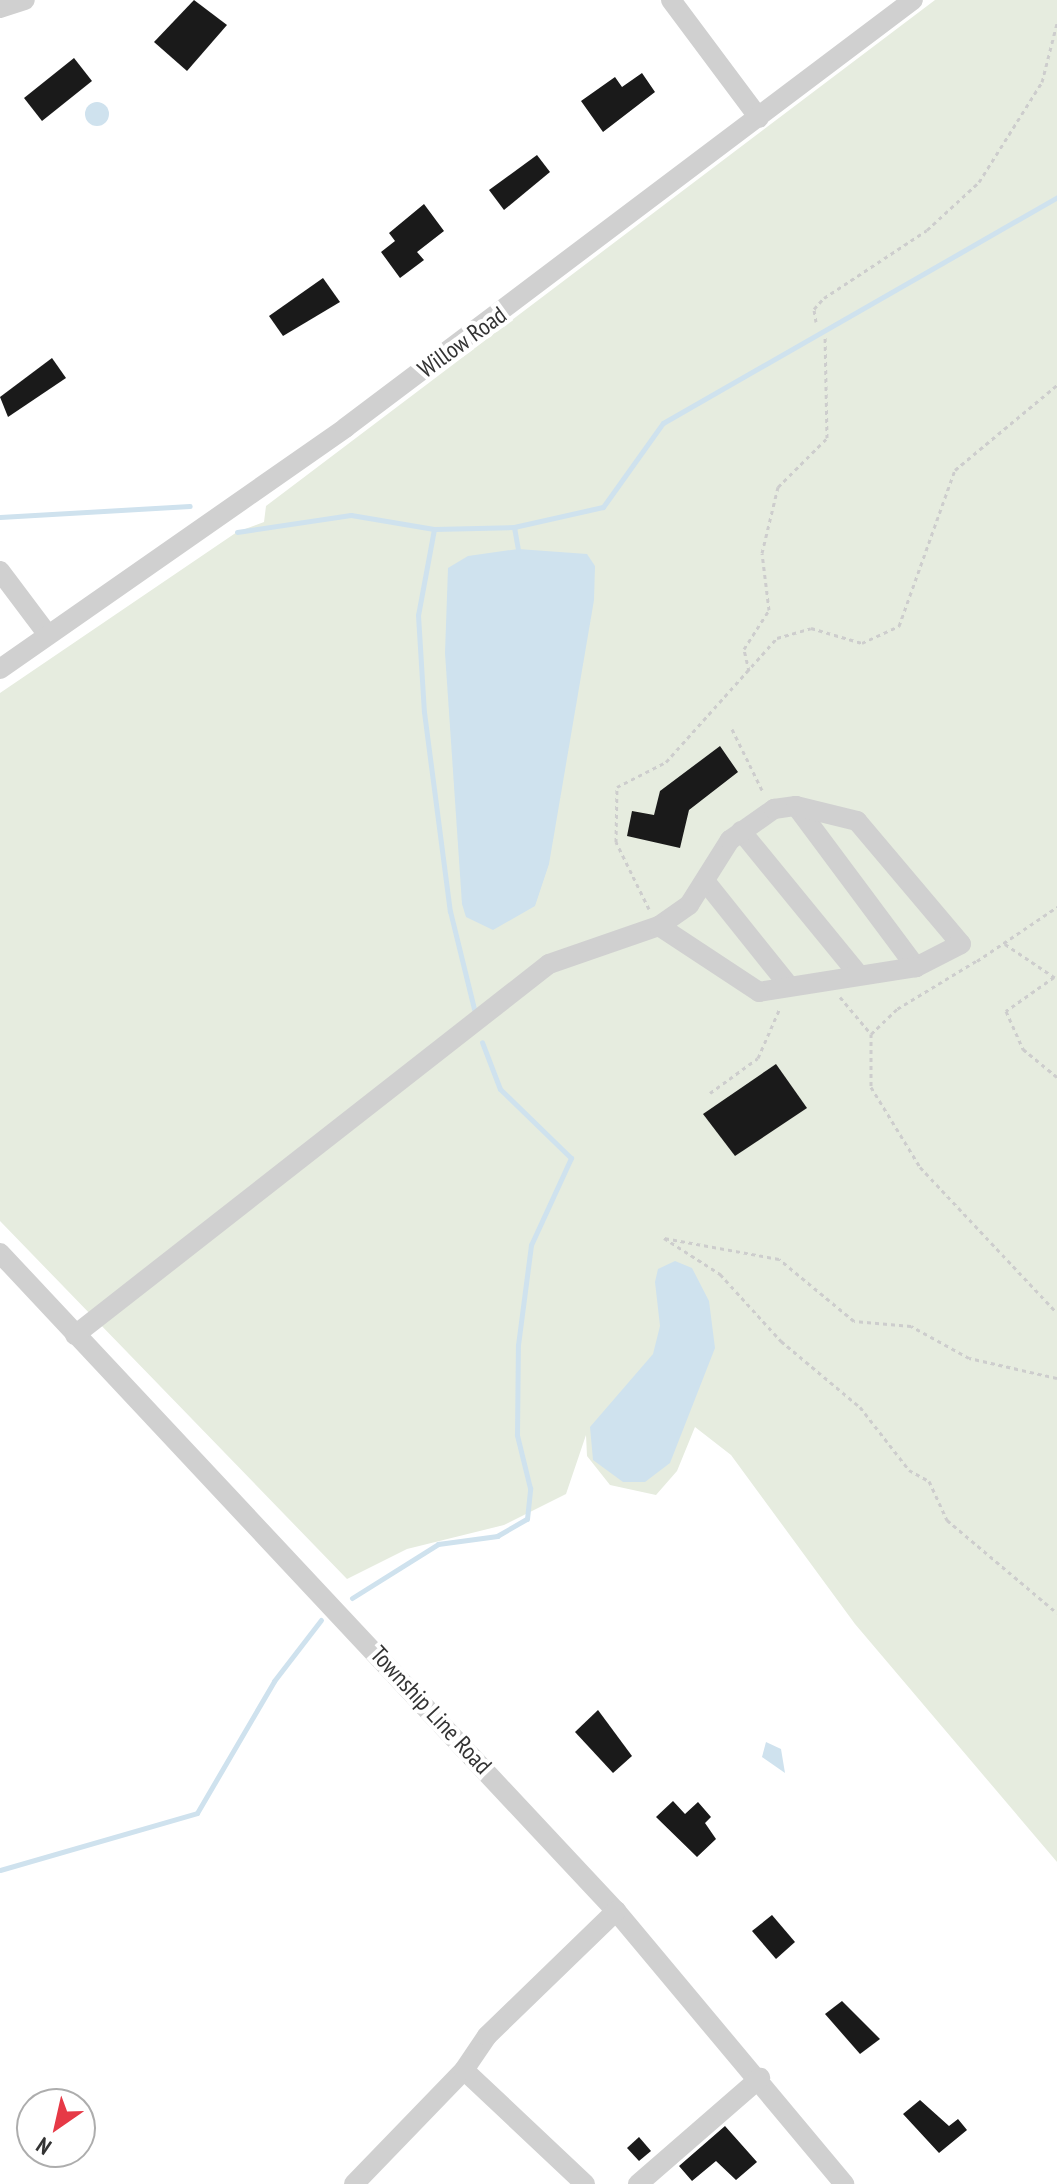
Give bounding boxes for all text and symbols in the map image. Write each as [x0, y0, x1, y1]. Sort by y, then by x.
street label: Willow Road [412, 300, 512, 384]
street label: Township Line Road [364, 1640, 498, 1780]
north arrow [16, 2088, 96, 2168]
text: N [31, 2131, 56, 2161]

